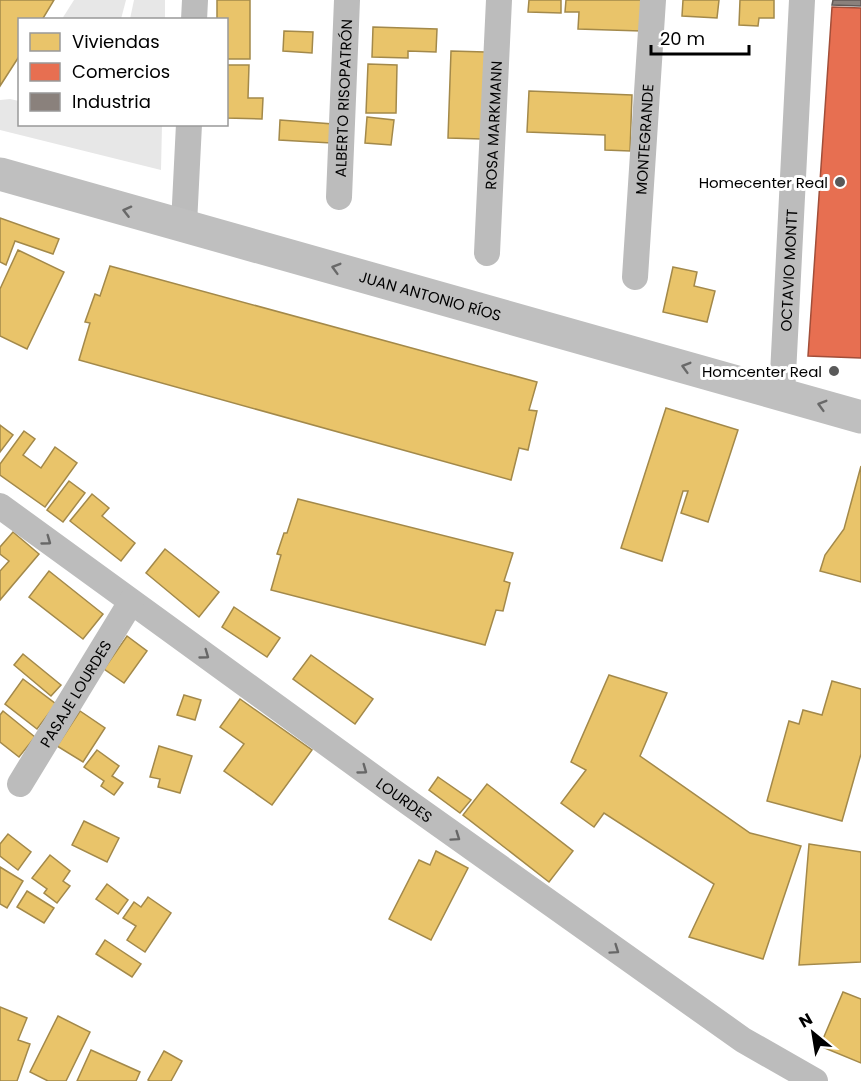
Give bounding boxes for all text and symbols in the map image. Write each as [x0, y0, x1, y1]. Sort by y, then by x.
legend [18, 18, 228, 126]
scale bar [651, 18, 748, 56]
street label: ALBERTO RISOPATRÓN [329, 19, 357, 178]
text: 20 m [660, 26, 705, 51]
text: Viviendas [72, 29, 160, 54]
text: Comercios [72, 59, 170, 84]
street label: ROSA MARKMANN [480, 60, 507, 190]
street label: MONTEGRANDE [630, 83, 658, 195]
text: Industria [72, 89, 151, 114]
place label: Homecenter Real [699, 172, 828, 193]
marker: Homecenter Real [833, 175, 847, 189]
one-way arrow [122, 205, 132, 218]
street label: OCTAVIO MONTT [775, 208, 802, 332]
one-way arrow [331, 263, 342, 275]
street label: JUAN ANTONIO RÍOS [357, 265, 504, 325]
place label: Homcenter Real [702, 361, 822, 382]
one-way arrow [681, 362, 691, 374]
marker: Homcenter Real [827, 364, 841, 378]
one-way arrow [817, 400, 828, 412]
one-way arrow [41, 533, 52, 544]
street label: PASAJE LOURDES [34, 636, 116, 751]
one-way arrow [198, 648, 209, 659]
one-way arrow [356, 763, 367, 774]
street label: LOURDES [372, 772, 437, 827]
one-way arrow [450, 829, 461, 840]
one-way arrow [609, 942, 620, 953]
north arrow [783, 1003, 843, 1063]
text: N [795, 1007, 817, 1033]

